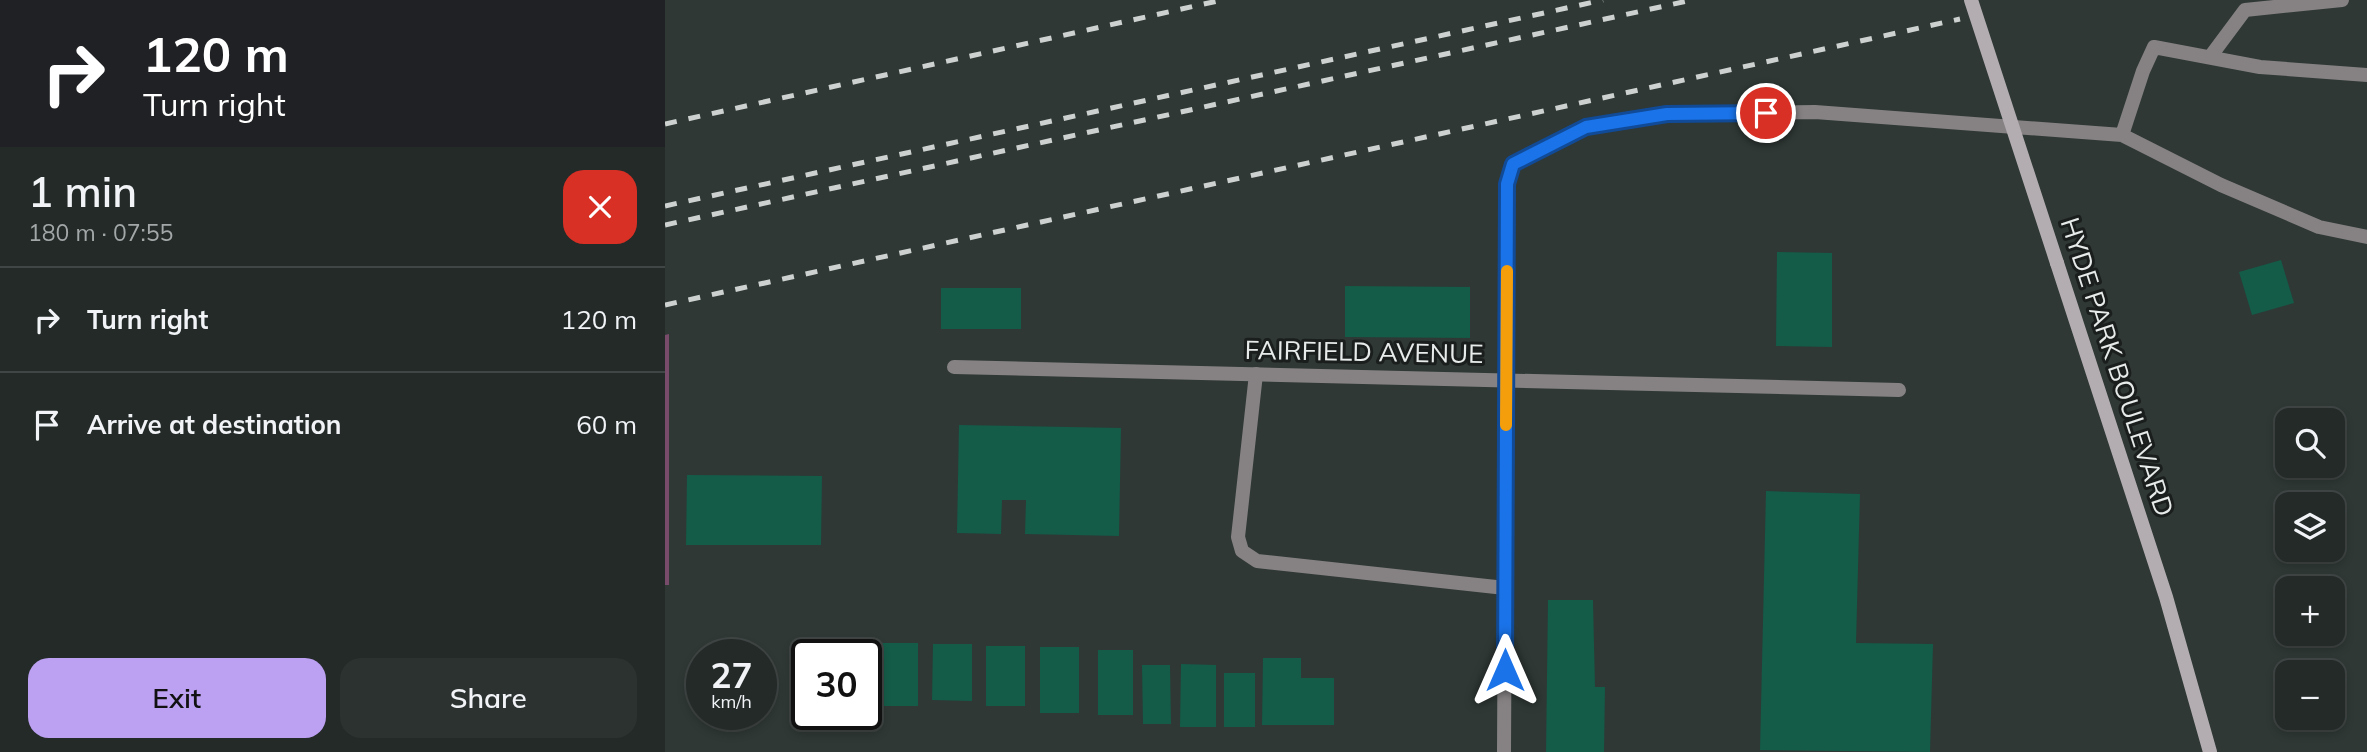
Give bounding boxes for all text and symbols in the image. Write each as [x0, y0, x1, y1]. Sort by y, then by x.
text: 120 m [143, 23, 289, 84]
icon: right [28, 28, 119, 119]
pin [1736, 83, 1796, 143]
text: Turn right [143, 84, 286, 124]
icon: arrive [1747, 94, 1785, 132]
text: 1 min [28, 165, 137, 218]
button: close [563, 170, 637, 244]
street label: HYDE PARK BOULEVARD [2054, 213, 2181, 520]
text: 180 m · 07:55 [28, 218, 173, 247]
icon: right [28, 301, 66, 339]
text: Turn right [87, 303, 208, 336]
text: 120 m [561, 303, 637, 336]
street label: FAIRFIELD AVENUE [1244, 333, 1484, 370]
icon: arrive [28, 406, 66, 444]
text: Arrive at destination [87, 408, 342, 441]
text: 60 m [576, 408, 637, 441]
map controls [2275, 408, 2345, 730]
button: search [2275, 408, 2345, 478]
button: layers [2275, 492, 2345, 562]
button: + [2275, 576, 2345, 646]
position arrow [1468, 633, 1542, 707]
speed limit sign: 30 [791, 639, 882, 730]
text: 27 [710, 653, 753, 697]
button: Exit [28, 658, 326, 738]
button: Share [340, 658, 637, 738]
button: − [2275, 660, 2345, 730]
text: km/h [711, 690, 752, 713]

